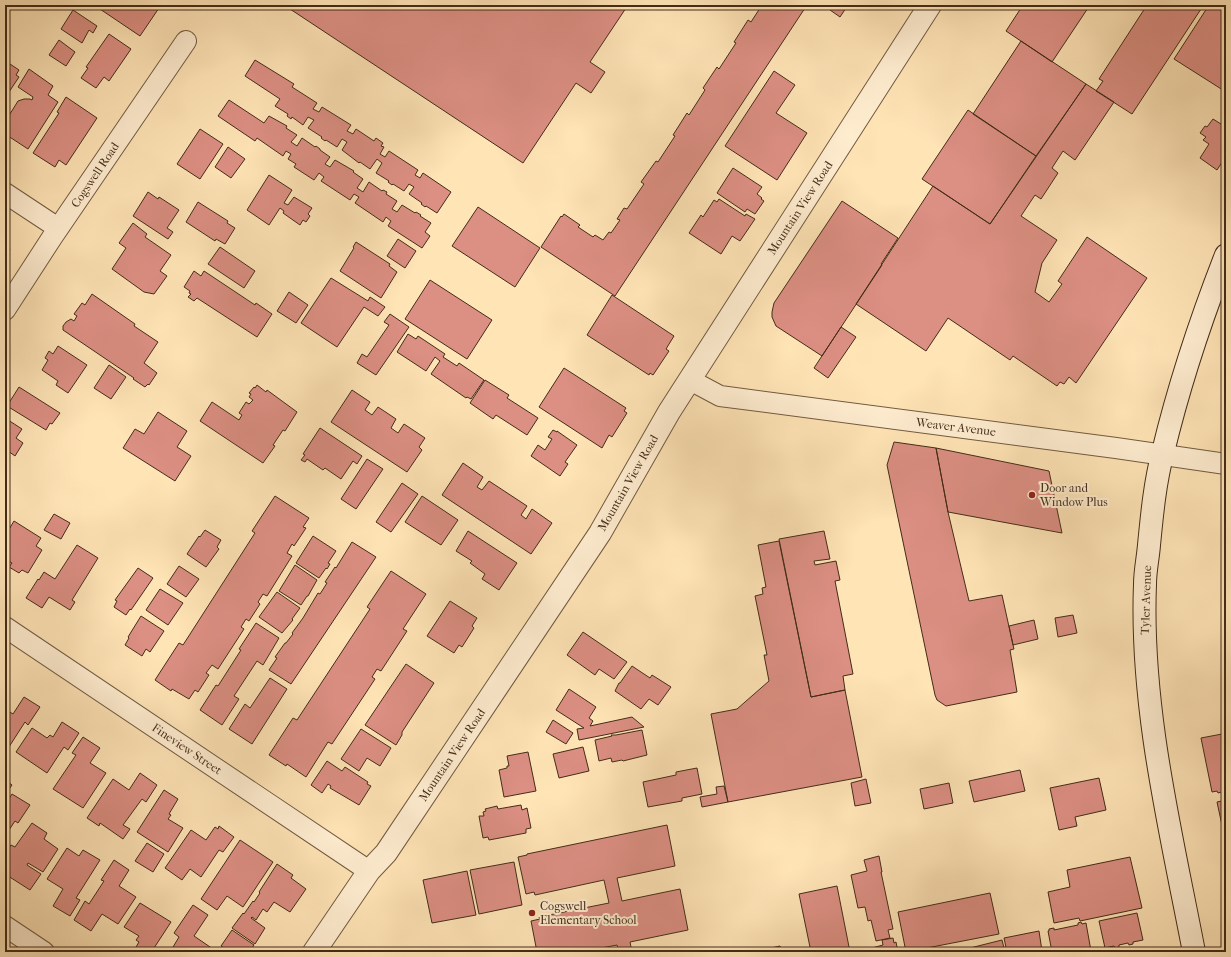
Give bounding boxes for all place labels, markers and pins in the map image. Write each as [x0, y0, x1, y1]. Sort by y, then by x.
place label: Door and Window Plus [1039, 481, 1108, 509]
marker: Door and Window Plus [1027, 490, 1037, 500]
place label: Cogswell Elementary School [540, 899, 637, 927]
marker: Cogswell Elementary School [527, 908, 537, 918]

